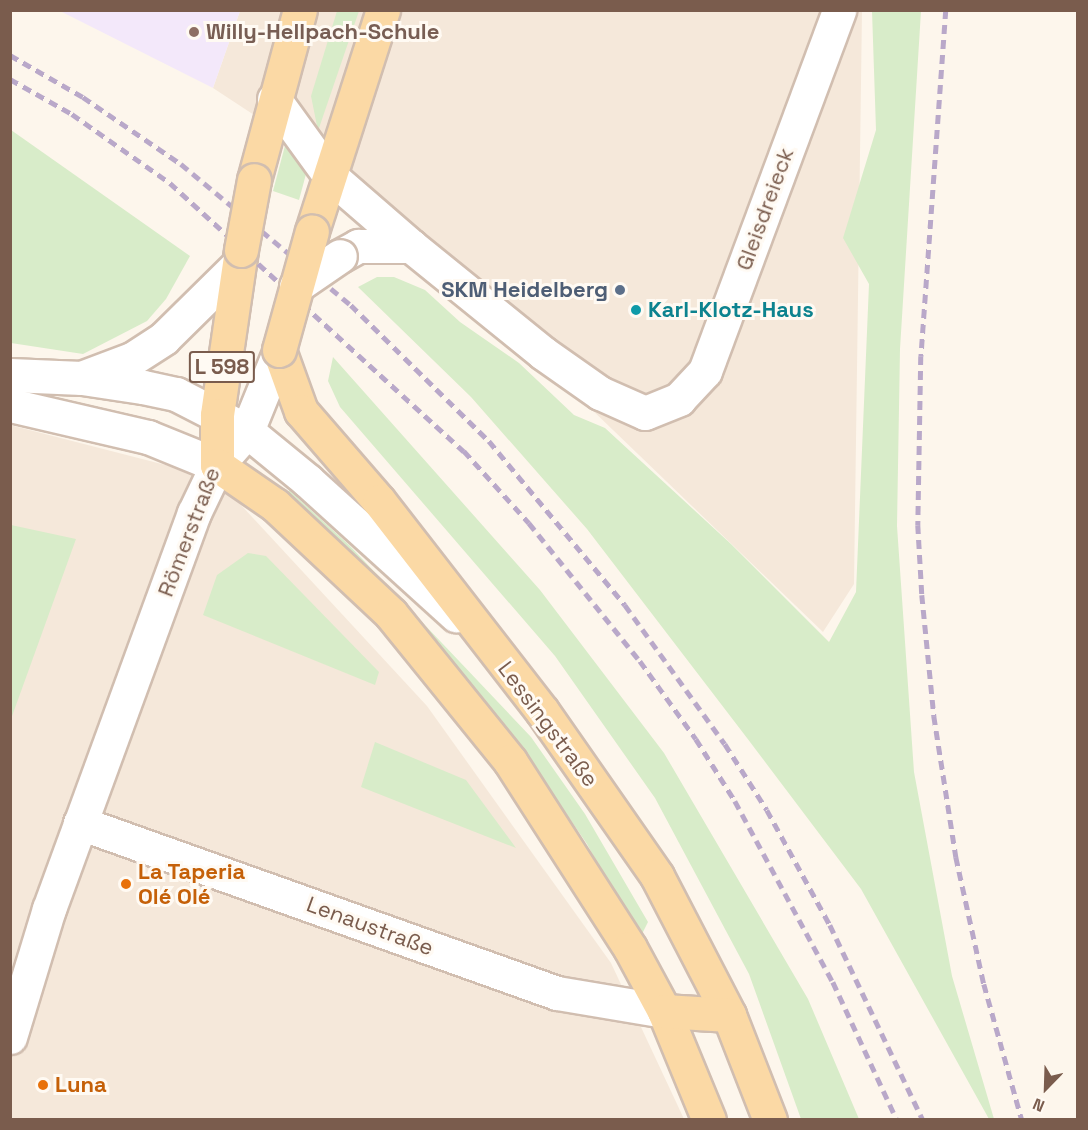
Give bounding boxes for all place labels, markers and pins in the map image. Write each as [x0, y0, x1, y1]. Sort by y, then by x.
place label: Willy-Hellpach-Schule [206, 19, 439, 45]
marker: Willy-Hellpach-Schule [187, 25, 201, 39]
place label: SKM Heidelberg [441, 277, 608, 303]
marker: SKM Heidelberg [613, 283, 627, 297]
place label: Karl-Klotz-Haus [648, 297, 814, 323]
marker: Karl-Klotz-Haus [629, 303, 643, 317]
place label: La Taperia Olé Olé [138, 858, 246, 909]
marker: La Taperia Olé Olé [119, 877, 133, 891]
place label: Luna [55, 1072, 107, 1098]
marker: Luna [36, 1078, 50, 1092]

